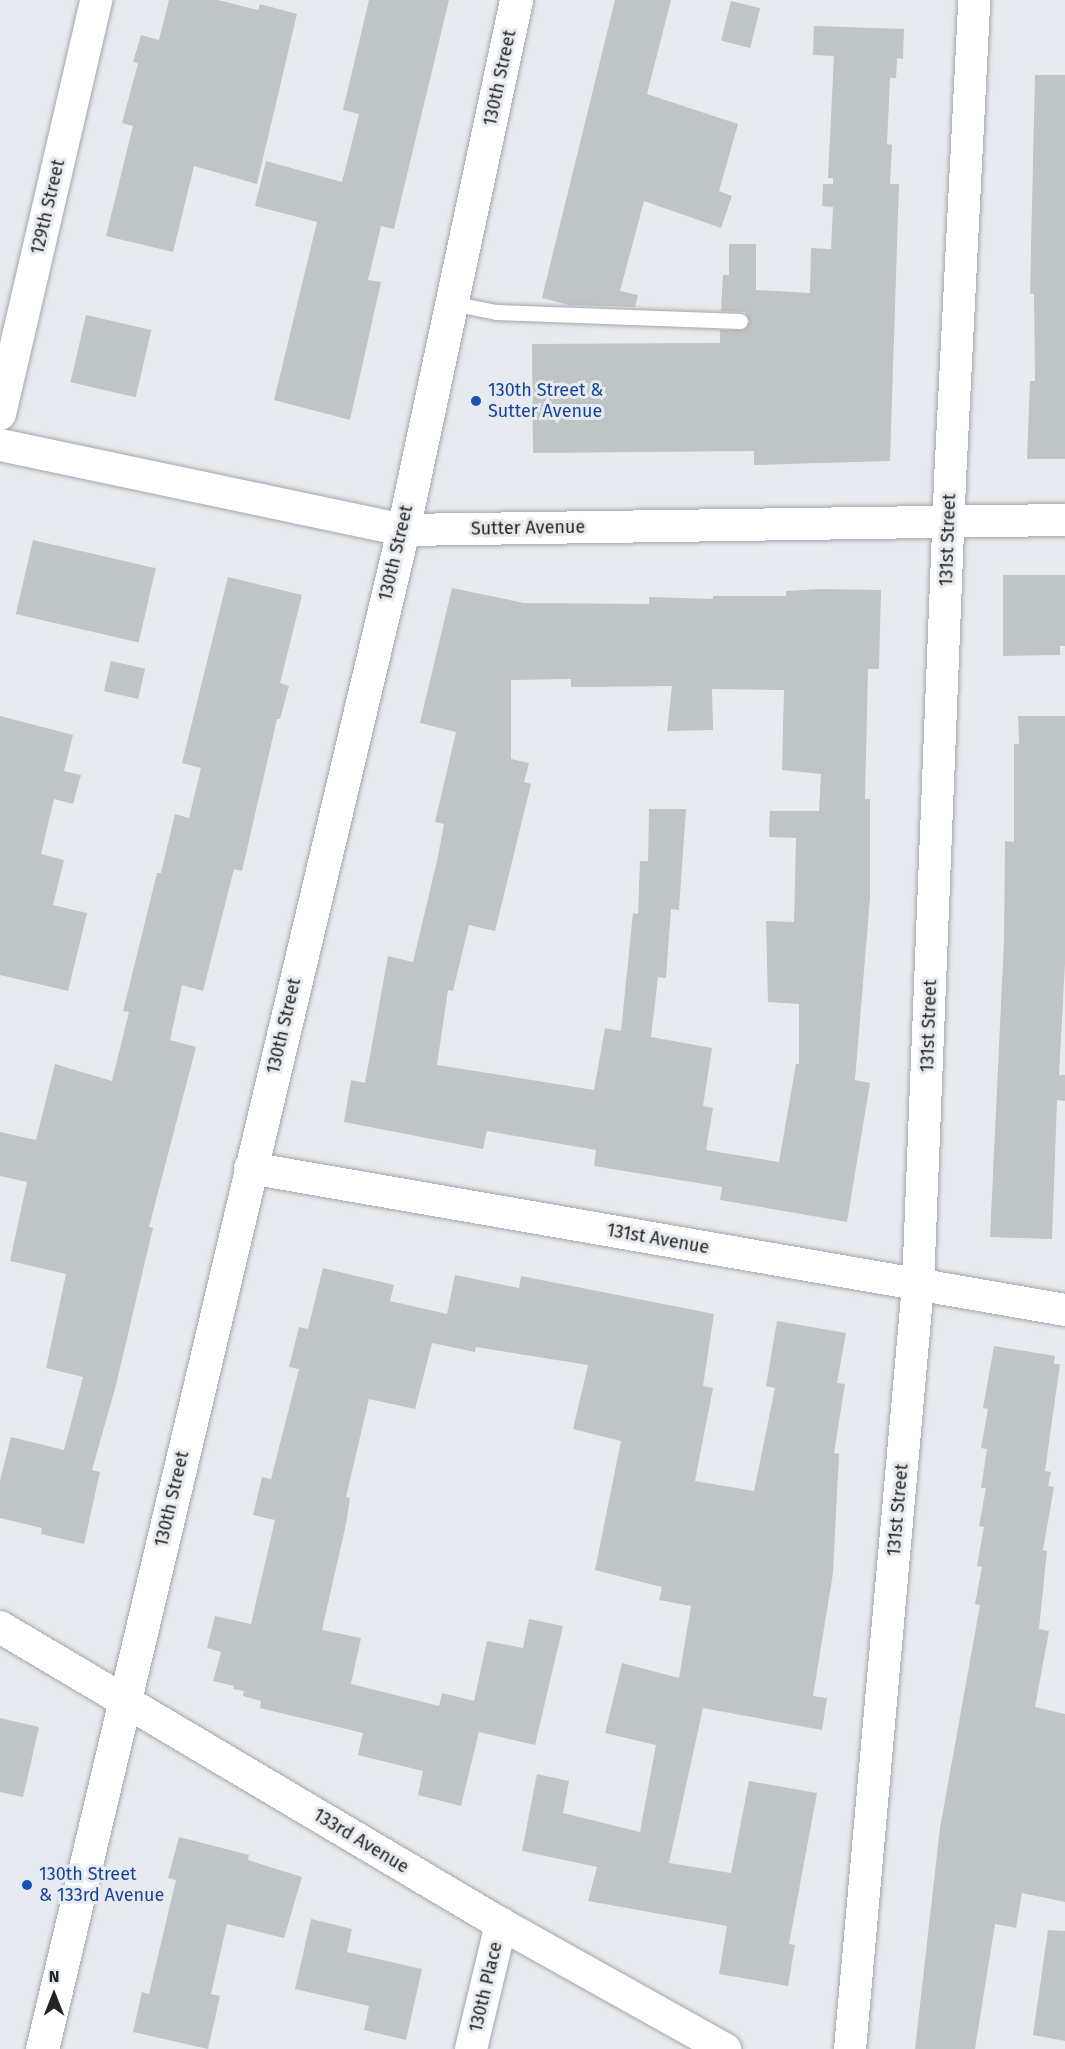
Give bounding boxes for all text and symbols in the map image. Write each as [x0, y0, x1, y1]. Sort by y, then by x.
street label: 130th Street [479, 28, 521, 128]
street label: 129th Street [27, 157, 69, 257]
place label: 130th Street & Sutter Avenue [488, 380, 603, 422]
marker: 130th Street & Sutter Avenue [469, 394, 483, 408]
street label: 131st Street [936, 493, 960, 587]
street label: 130th Street [375, 503, 417, 603]
street label: Sutter Avenue [471, 516, 585, 540]
street label: 130th Street [263, 976, 305, 1076]
street label: 131st Street [917, 979, 941, 1073]
street label: 131st Avenue [605, 1219, 711, 1259]
street label: 130th Street [151, 1449, 193, 1549]
street label: 131st Street [883, 1463, 913, 1557]
street label: 133rd Avenue [309, 1804, 413, 1878]
place label: 130th Street & 133rd Avenue [39, 1864, 164, 1906]
marker: 130th Street & 133rd Avenue [20, 1878, 34, 1892]
street label: 130th Place [465, 1940, 507, 2034]
north arrow [24, 1965, 84, 2025]
text: N [49, 1967, 59, 1986]

